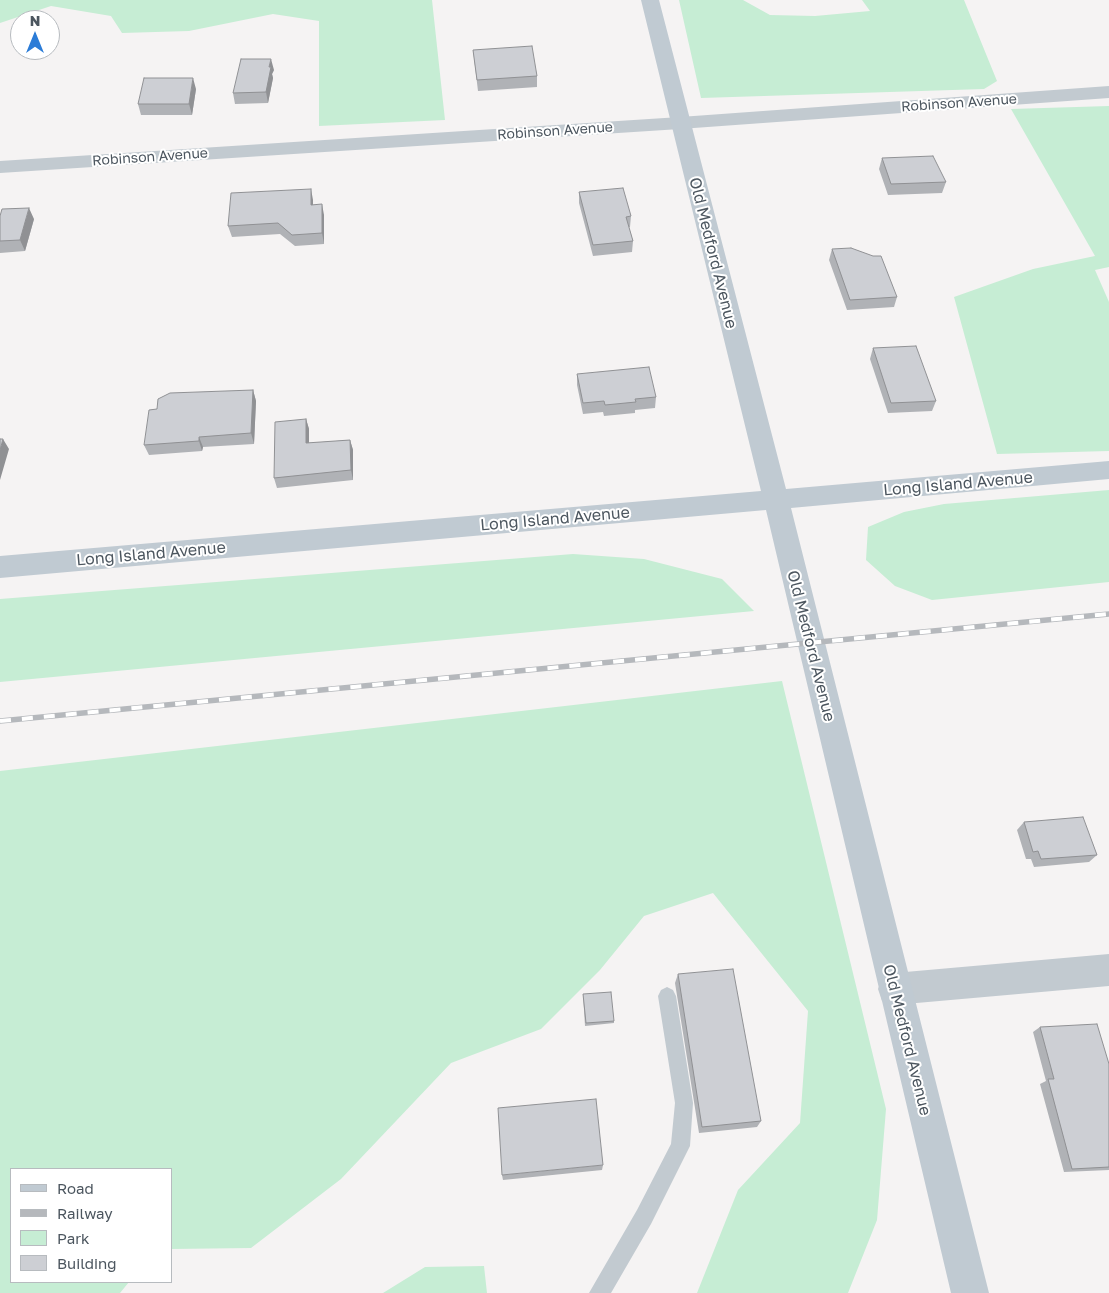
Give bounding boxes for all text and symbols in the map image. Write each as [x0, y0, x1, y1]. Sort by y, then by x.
north arrow [10, 10, 60, 60]
text: N [30, 12, 40, 29]
street label: Robinson Avenue [901, 91, 1017, 115]
street label: Robinson Avenue [497, 119, 613, 143]
street label: Robinson Avenue [92, 145, 208, 169]
street label: Old Medford Avenue [685, 175, 741, 331]
street label: Long Island Avenue [882, 468, 1034, 500]
street label: Long Island Avenue [479, 503, 631, 535]
street label: Long Island Avenue [75, 538, 227, 570]
street label: Old Medford Avenue [783, 568, 839, 724]
street label: Old Medford Avenue [879, 962, 935, 1118]
legend [10, 1168, 172, 1283]
text: Road [57, 1179, 94, 1197]
text: Railway [57, 1204, 113, 1222]
text: Park [57, 1229, 89, 1247]
text: Building [57, 1254, 117, 1272]

